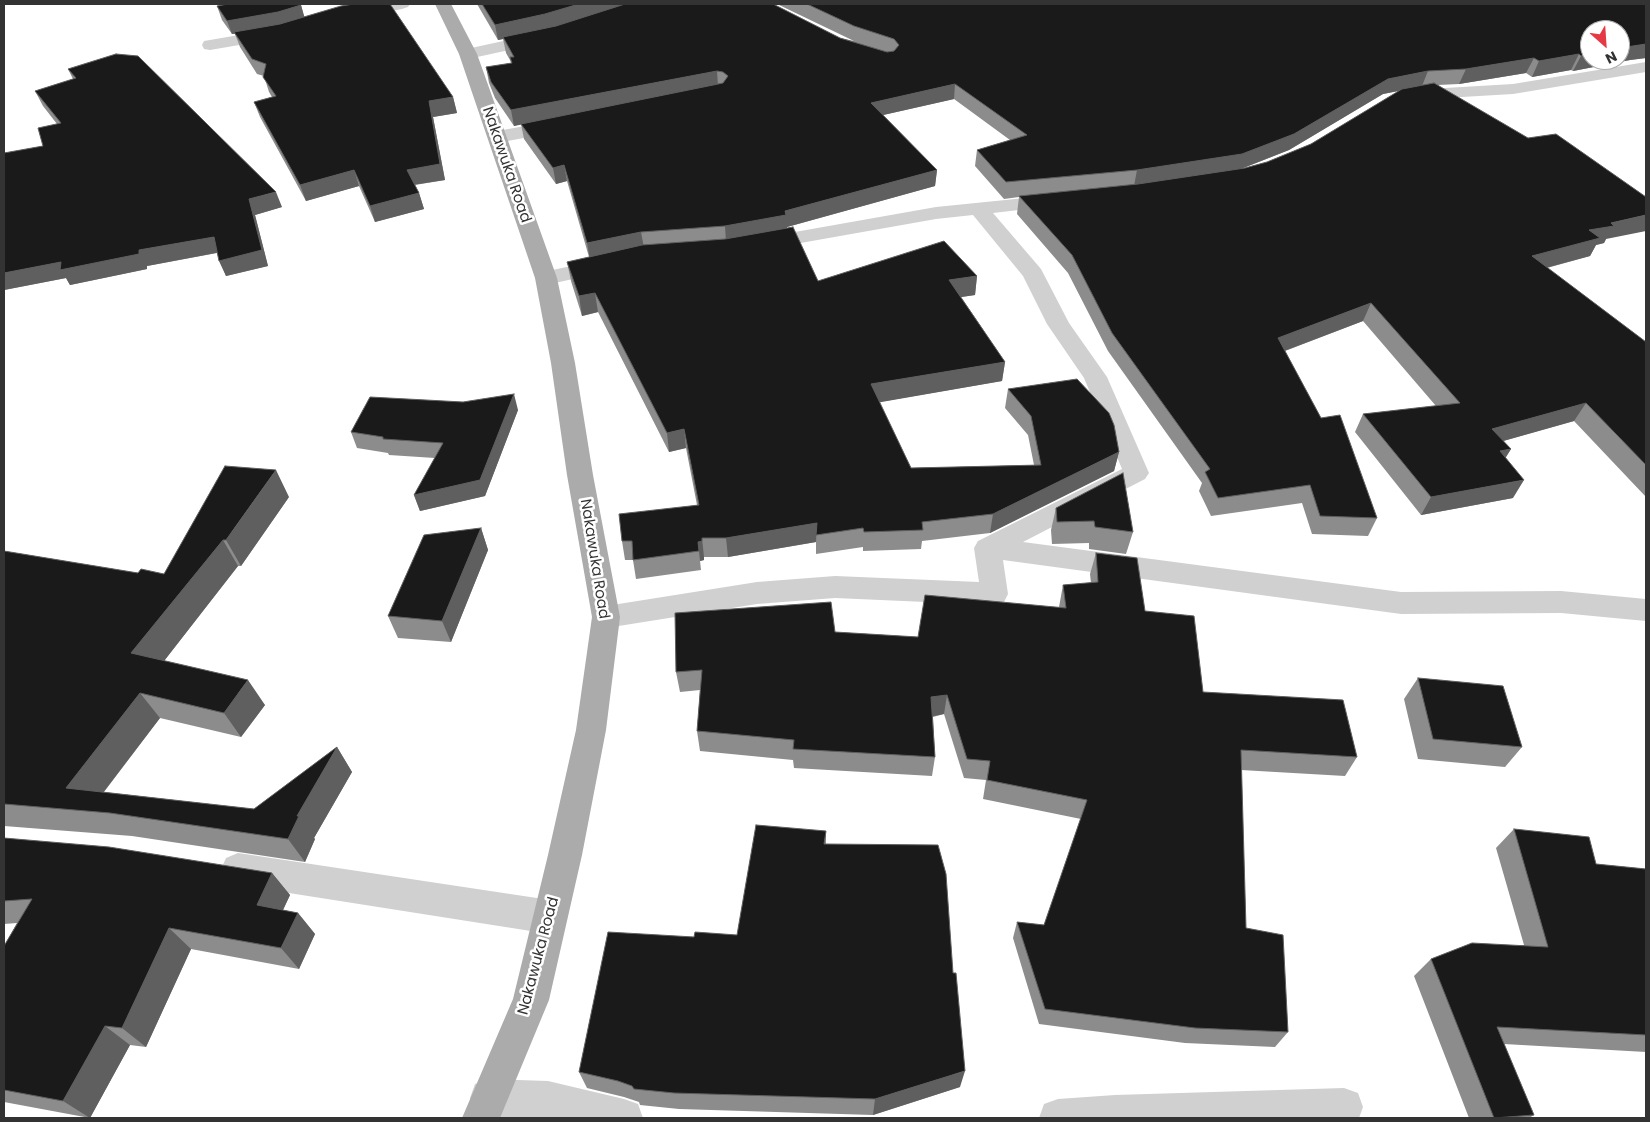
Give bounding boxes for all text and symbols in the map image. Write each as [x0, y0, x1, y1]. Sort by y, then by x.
north arrow [1580, 20, 1630, 70]
text: N [1602, 46, 1620, 69]
street label: Nakawuka Road [478, 105, 534, 225]
street label: Nakawuka Road [576, 498, 612, 620]
street label: Nakawuka Road [515, 895, 563, 1017]

